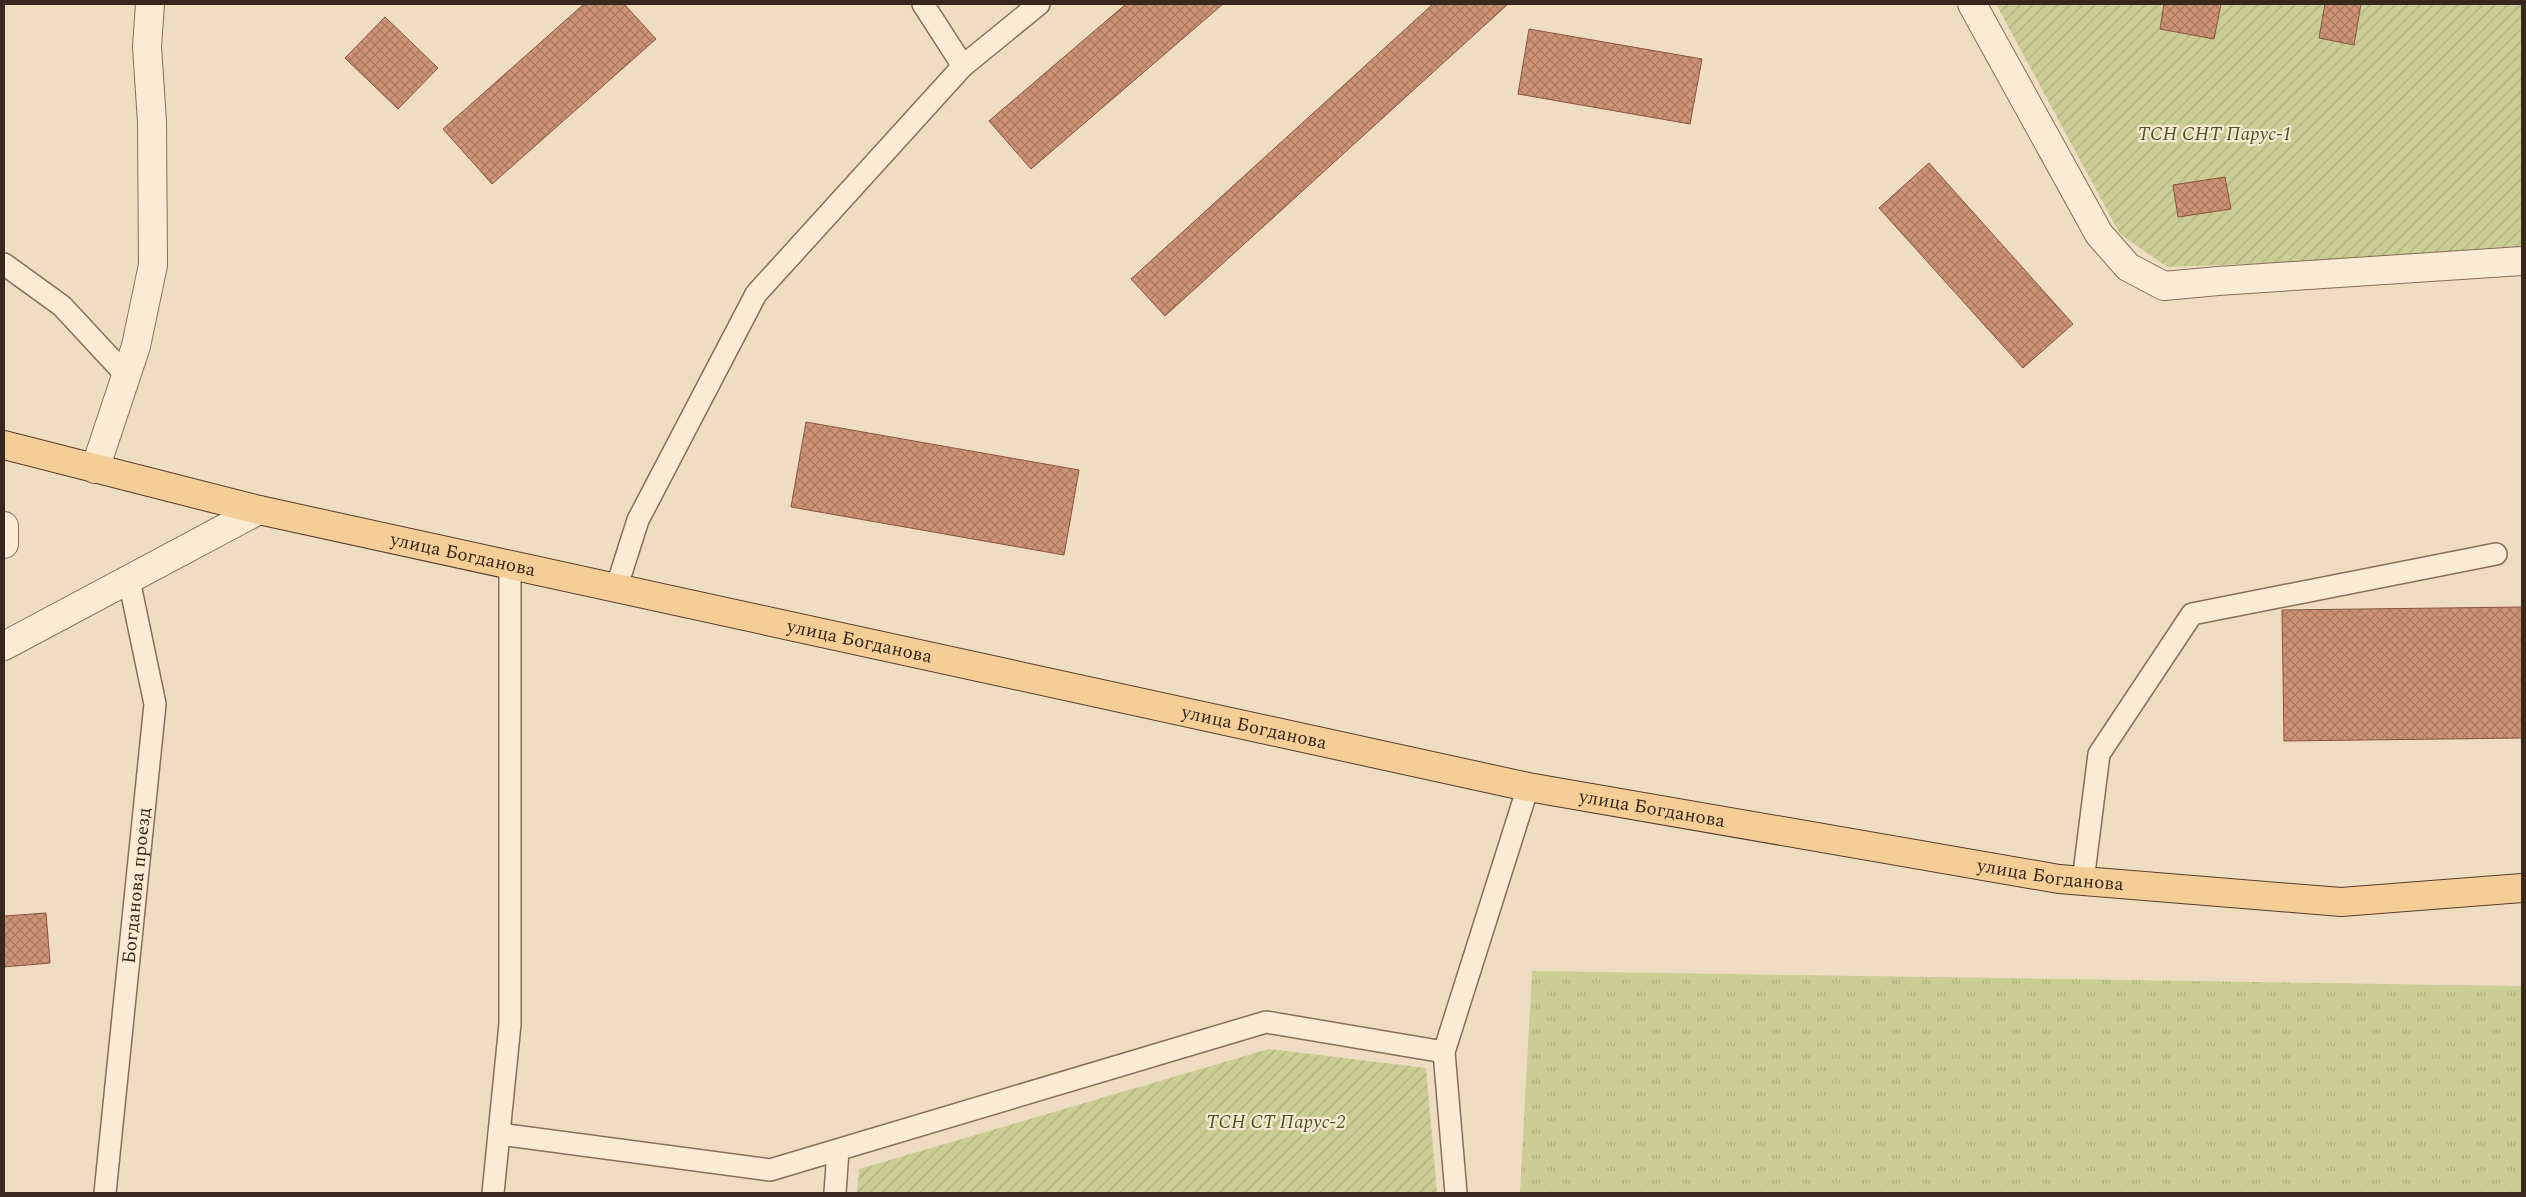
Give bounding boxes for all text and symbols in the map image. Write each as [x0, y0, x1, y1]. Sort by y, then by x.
park label: ТСН СНТ Парус-1 [2138, 120, 2292, 149]
street label: улица Богданова [387, 524, 539, 585]
street label: улица Богданова [783, 611, 936, 671]
street label: улица Богданова [1178, 697, 1331, 757]
street label: улица Богданова [1576, 781, 1728, 836]
street label: Богданова проезд [114, 806, 159, 965]
street label: улица Богданова [1974, 850, 2126, 899]
park label: ТСН СТ Парус-2 [1206, 1108, 1346, 1137]

